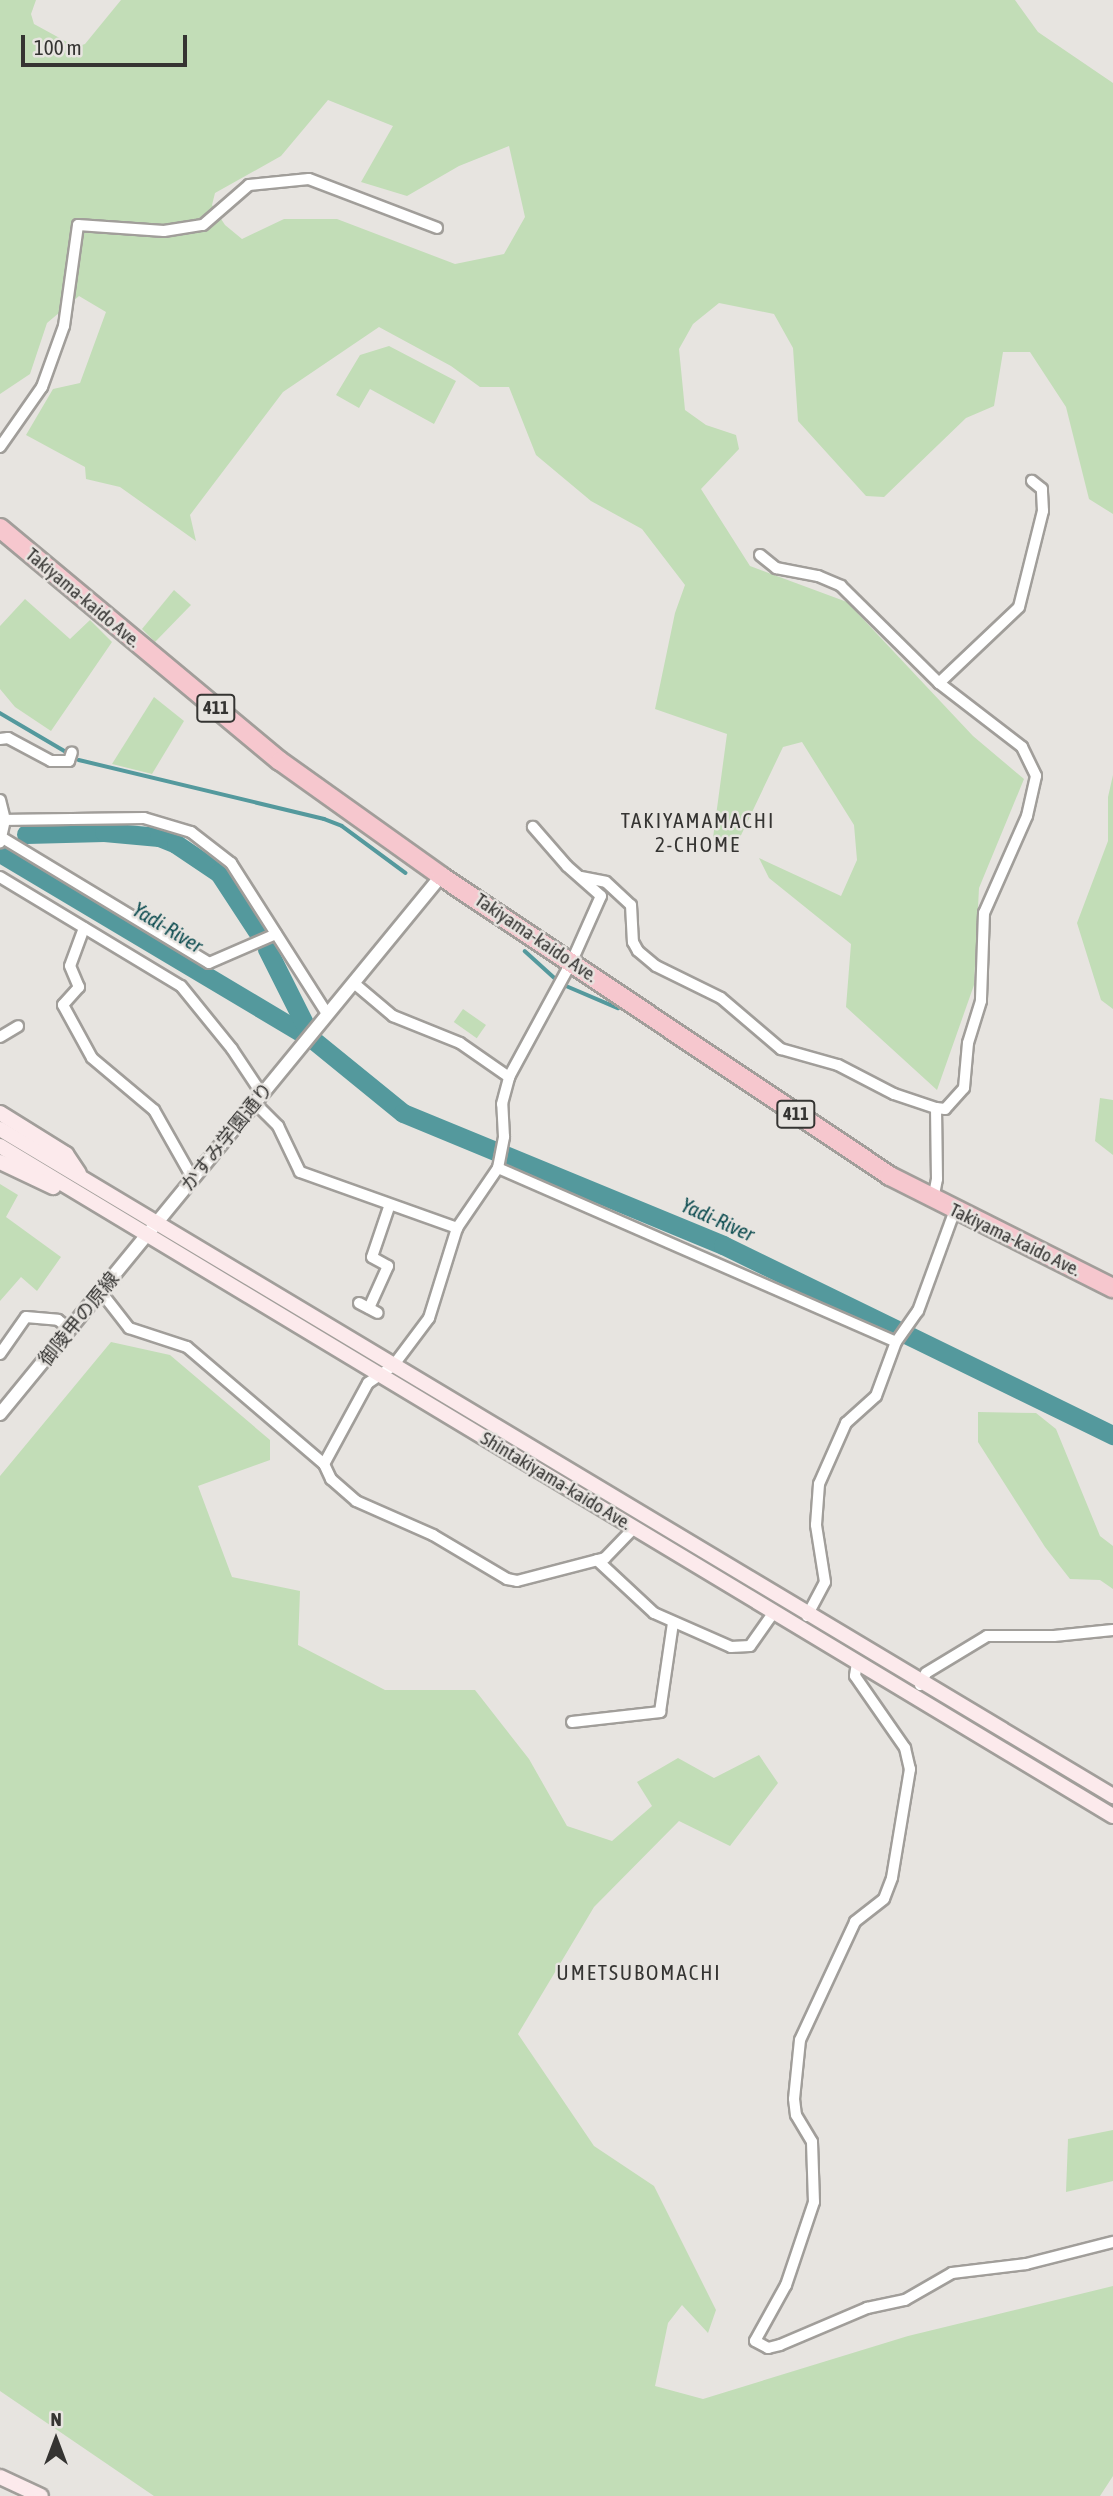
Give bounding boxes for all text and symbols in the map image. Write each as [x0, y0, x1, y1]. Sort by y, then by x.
scale bar [24, 21, 191, 65]
text: 100 m [34, 35, 82, 59]
street label: Takiyama-kaido Ave. [21, 543, 145, 653]
road number: 411 [195, 694, 237, 722]
district label: TAKIYAMAMACHI 2-CHOME [622, 807, 774, 857]
street label: Takiyama-kaido Ave. [470, 889, 602, 987]
water label: Yadi-River [128, 896, 208, 958]
street label: かすみ学園通り [176, 1078, 278, 1196]
road number: 411 [775, 1100, 817, 1128]
water label: Yadi-River [678, 1192, 758, 1246]
street label: Takiyama-kaido Ave. [946, 1198, 1084, 1282]
street label: 御陵甲の原線 [34, 1268, 124, 1370]
street label: Shintakiyama-kaido Ave. [476, 1427, 636, 1535]
district label: UMETSUBOMACHI [558, 1959, 720, 1985]
north arrow [21, 2405, 91, 2475]
text: N [50, 2408, 62, 2430]

